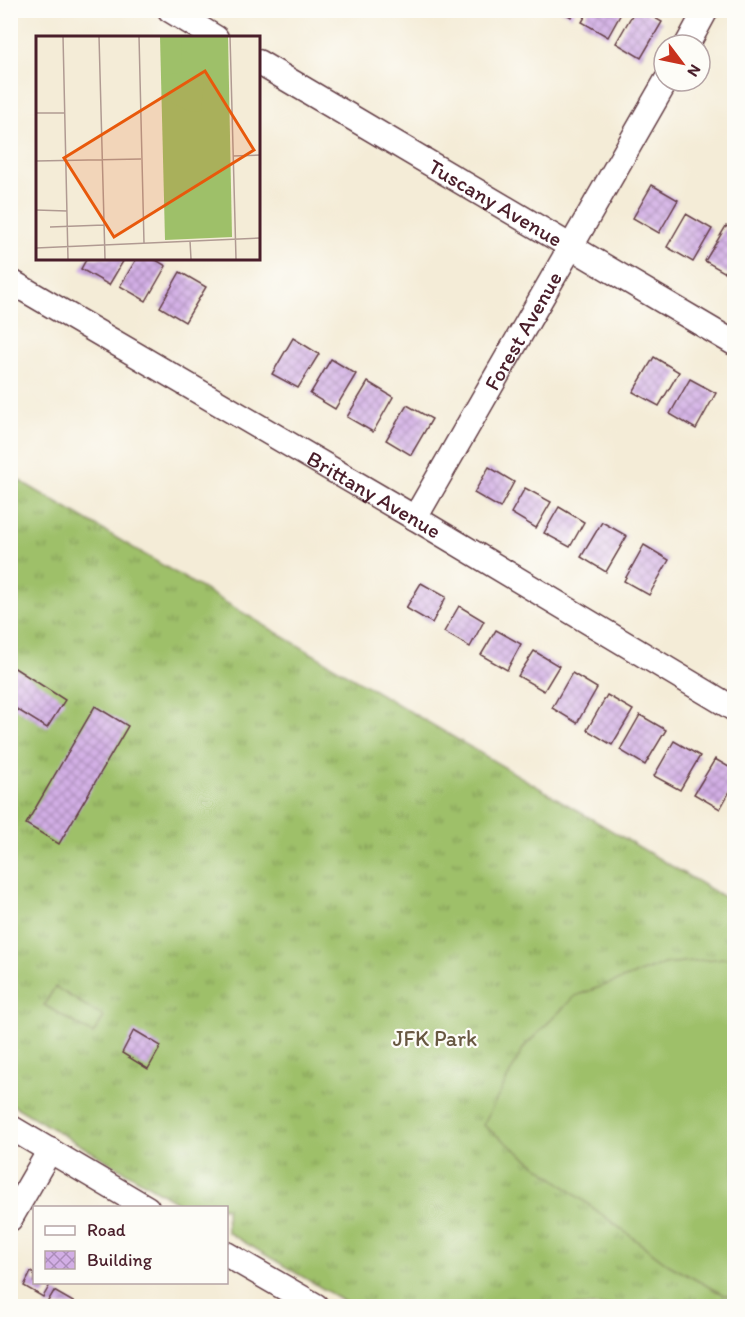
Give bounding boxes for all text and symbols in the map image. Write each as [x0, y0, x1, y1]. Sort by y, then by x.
north arrow [652, 33, 712, 93]
inset map [36, 36, 260, 260]
text: N [683, 61, 705, 80]
street label: Tuscany Avenue [423, 153, 567, 253]
street label: Forest Avenue [478, 267, 568, 395]
street label: Brittany Avenue [302, 445, 446, 545]
park label: JFK Park [393, 1025, 477, 1052]
legend [33, 1206, 228, 1284]
text: Road [87, 1219, 126, 1241]
text: Building [87, 1249, 153, 1271]

